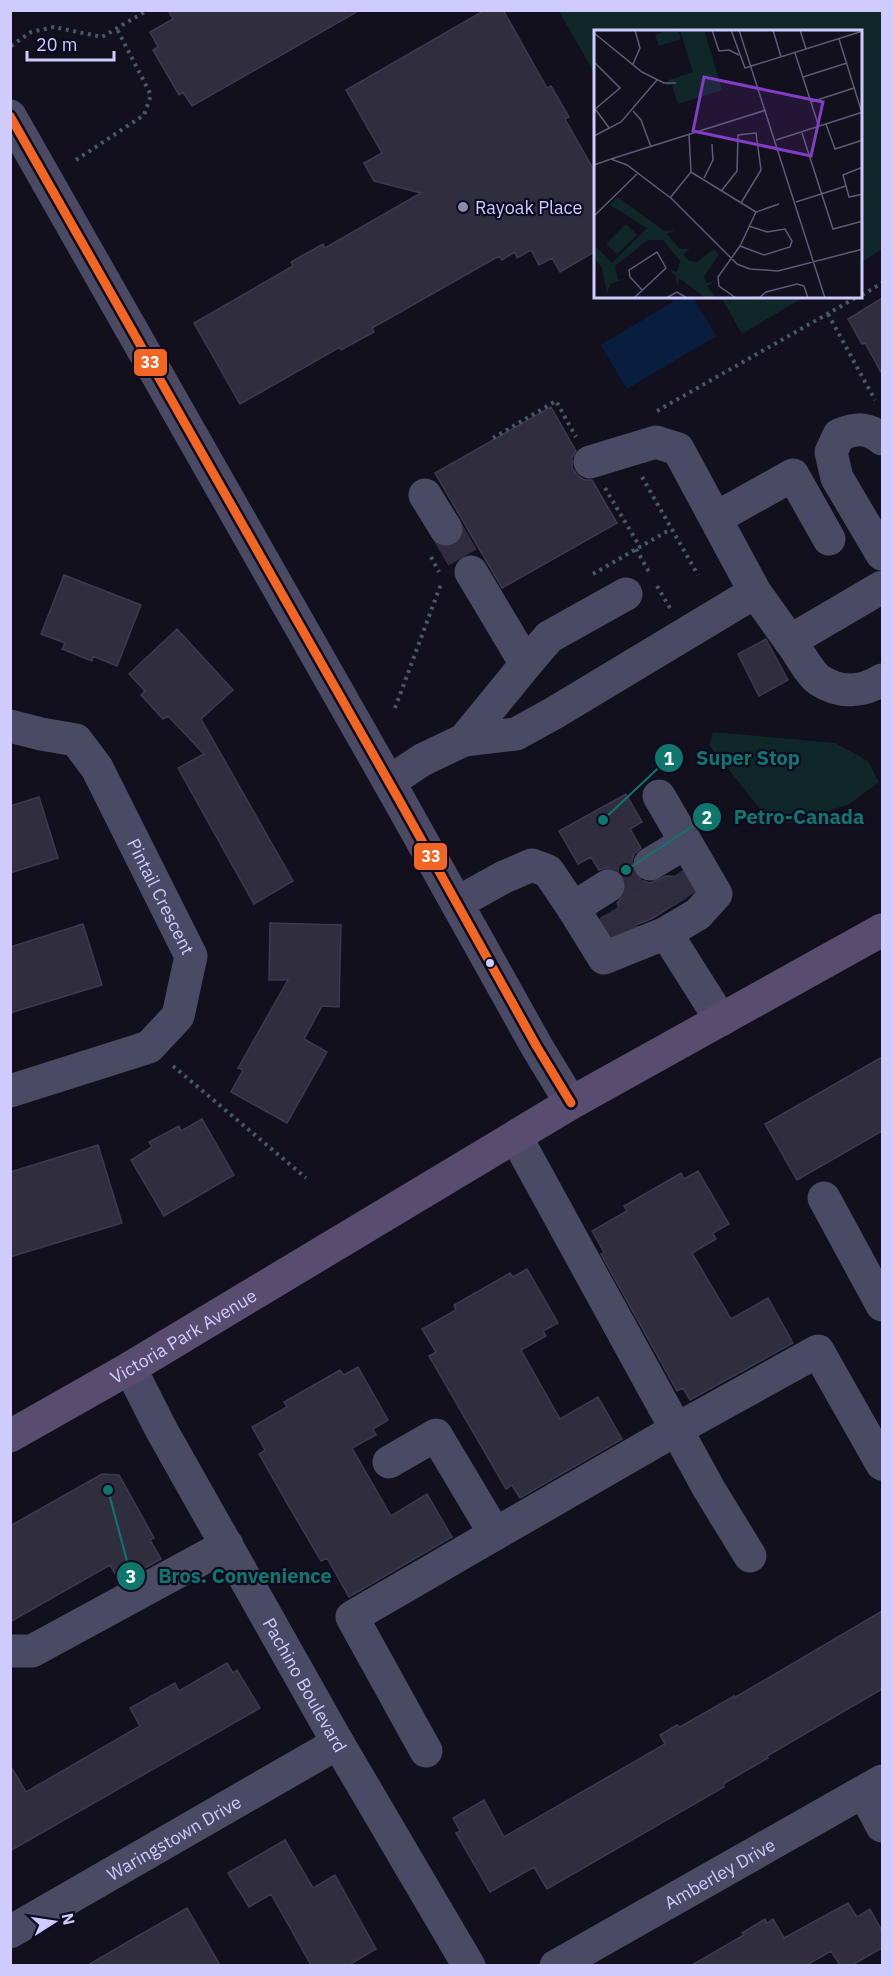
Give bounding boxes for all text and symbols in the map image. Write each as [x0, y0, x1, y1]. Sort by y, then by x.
scale bar [27, 24, 114, 62]
inset map [594, 30, 863, 298]
text: 20 m [36, 33, 78, 56]
place label: Rayoak Place [475, 196, 583, 219]
marker: Rayoak Place [456, 200, 470, 214]
line badge: 33 [133, 348, 168, 377]
text: 33 [140, 352, 160, 372]
callout: Super Stop [654, 739, 812, 777]
text: Super Stop [696, 744, 800, 771]
text: 1 [664, 747, 675, 770]
callout: Petro-Canada [692, 798, 876, 836]
text: Petro-Canada [734, 803, 864, 830]
text: 2 [702, 806, 712, 829]
street label: Pintail Crescent [122, 834, 200, 958]
line badge: 33 [413, 842, 448, 871]
text: 33 [421, 846, 441, 866]
unlabelled marker [484, 957, 496, 969]
street label: Victoria Park Avenue [106, 1283, 261, 1389]
callout: Bros. Convenience [116, 1557, 343, 1595]
text: Bros. Convenience [158, 1562, 332, 1589]
text: 3 [126, 1565, 136, 1588]
street label: Pachino Boulevard [258, 1613, 352, 1756]
street label: Waringstown Drive [102, 1790, 245, 1885]
street label: Amberley Drive [660, 1833, 779, 1914]
north arrow [24, 1892, 84, 1952]
text: N [58, 1911, 80, 1927]

